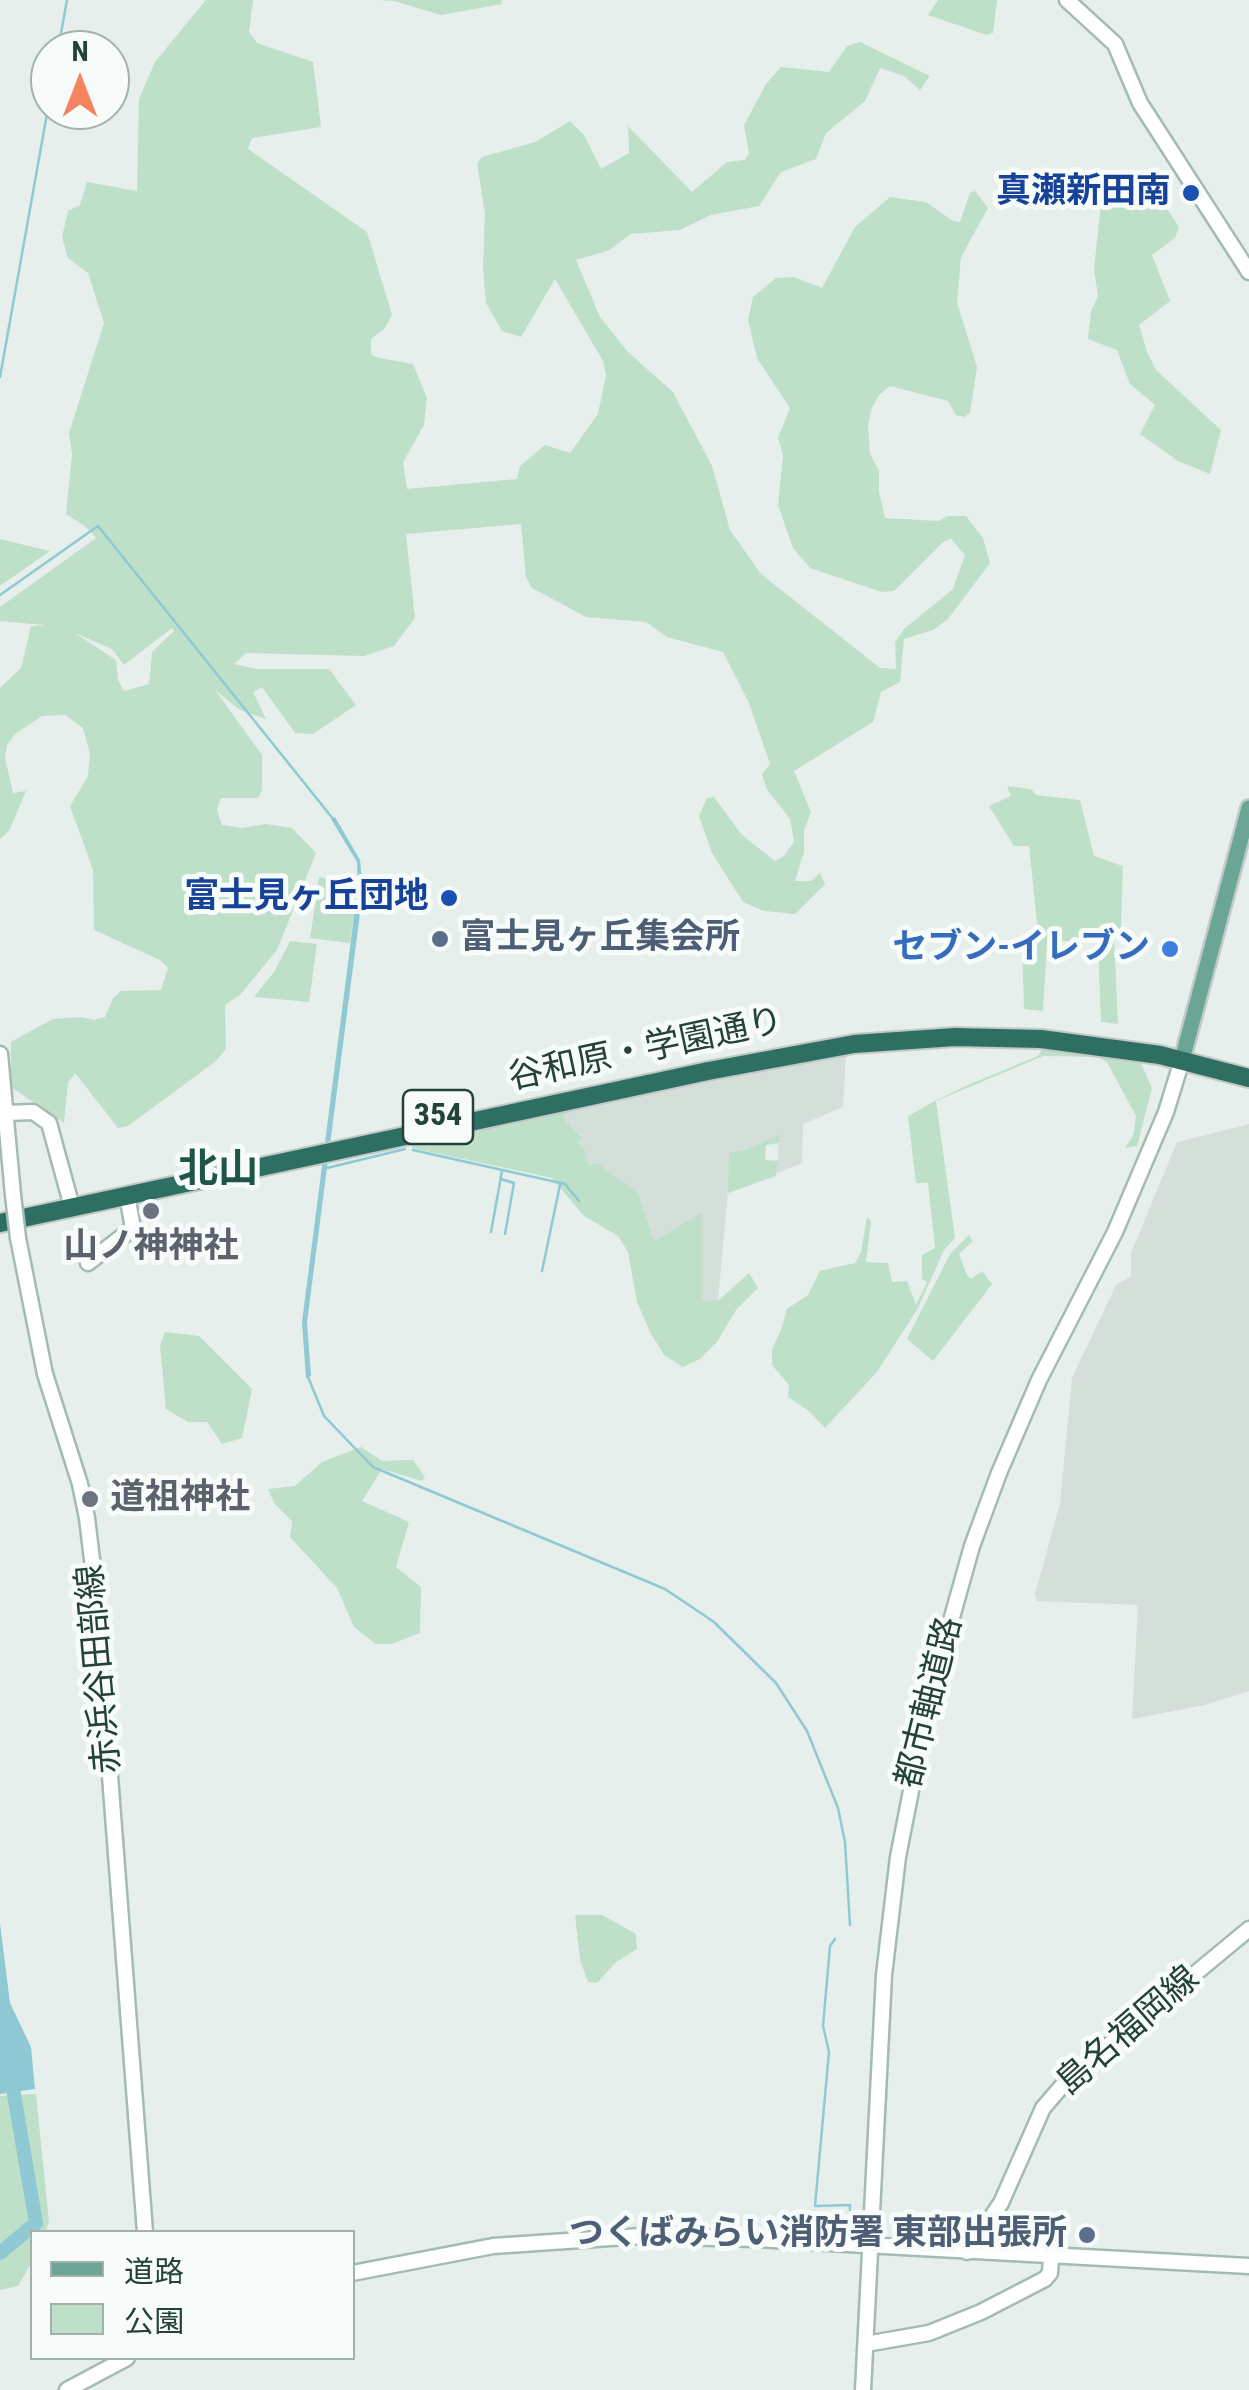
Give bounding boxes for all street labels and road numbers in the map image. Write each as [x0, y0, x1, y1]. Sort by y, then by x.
street label: 谷和原・学園通り [505, 1001, 787, 1101]
road number: 354 [403, 1090, 473, 1144]
street label: 赤浜谷田部線 [71, 1563, 131, 1775]
street label: 都市軸道路 [889, 1613, 973, 1793]
street label: 島名福岡線 [1049, 1959, 1209, 2105]

